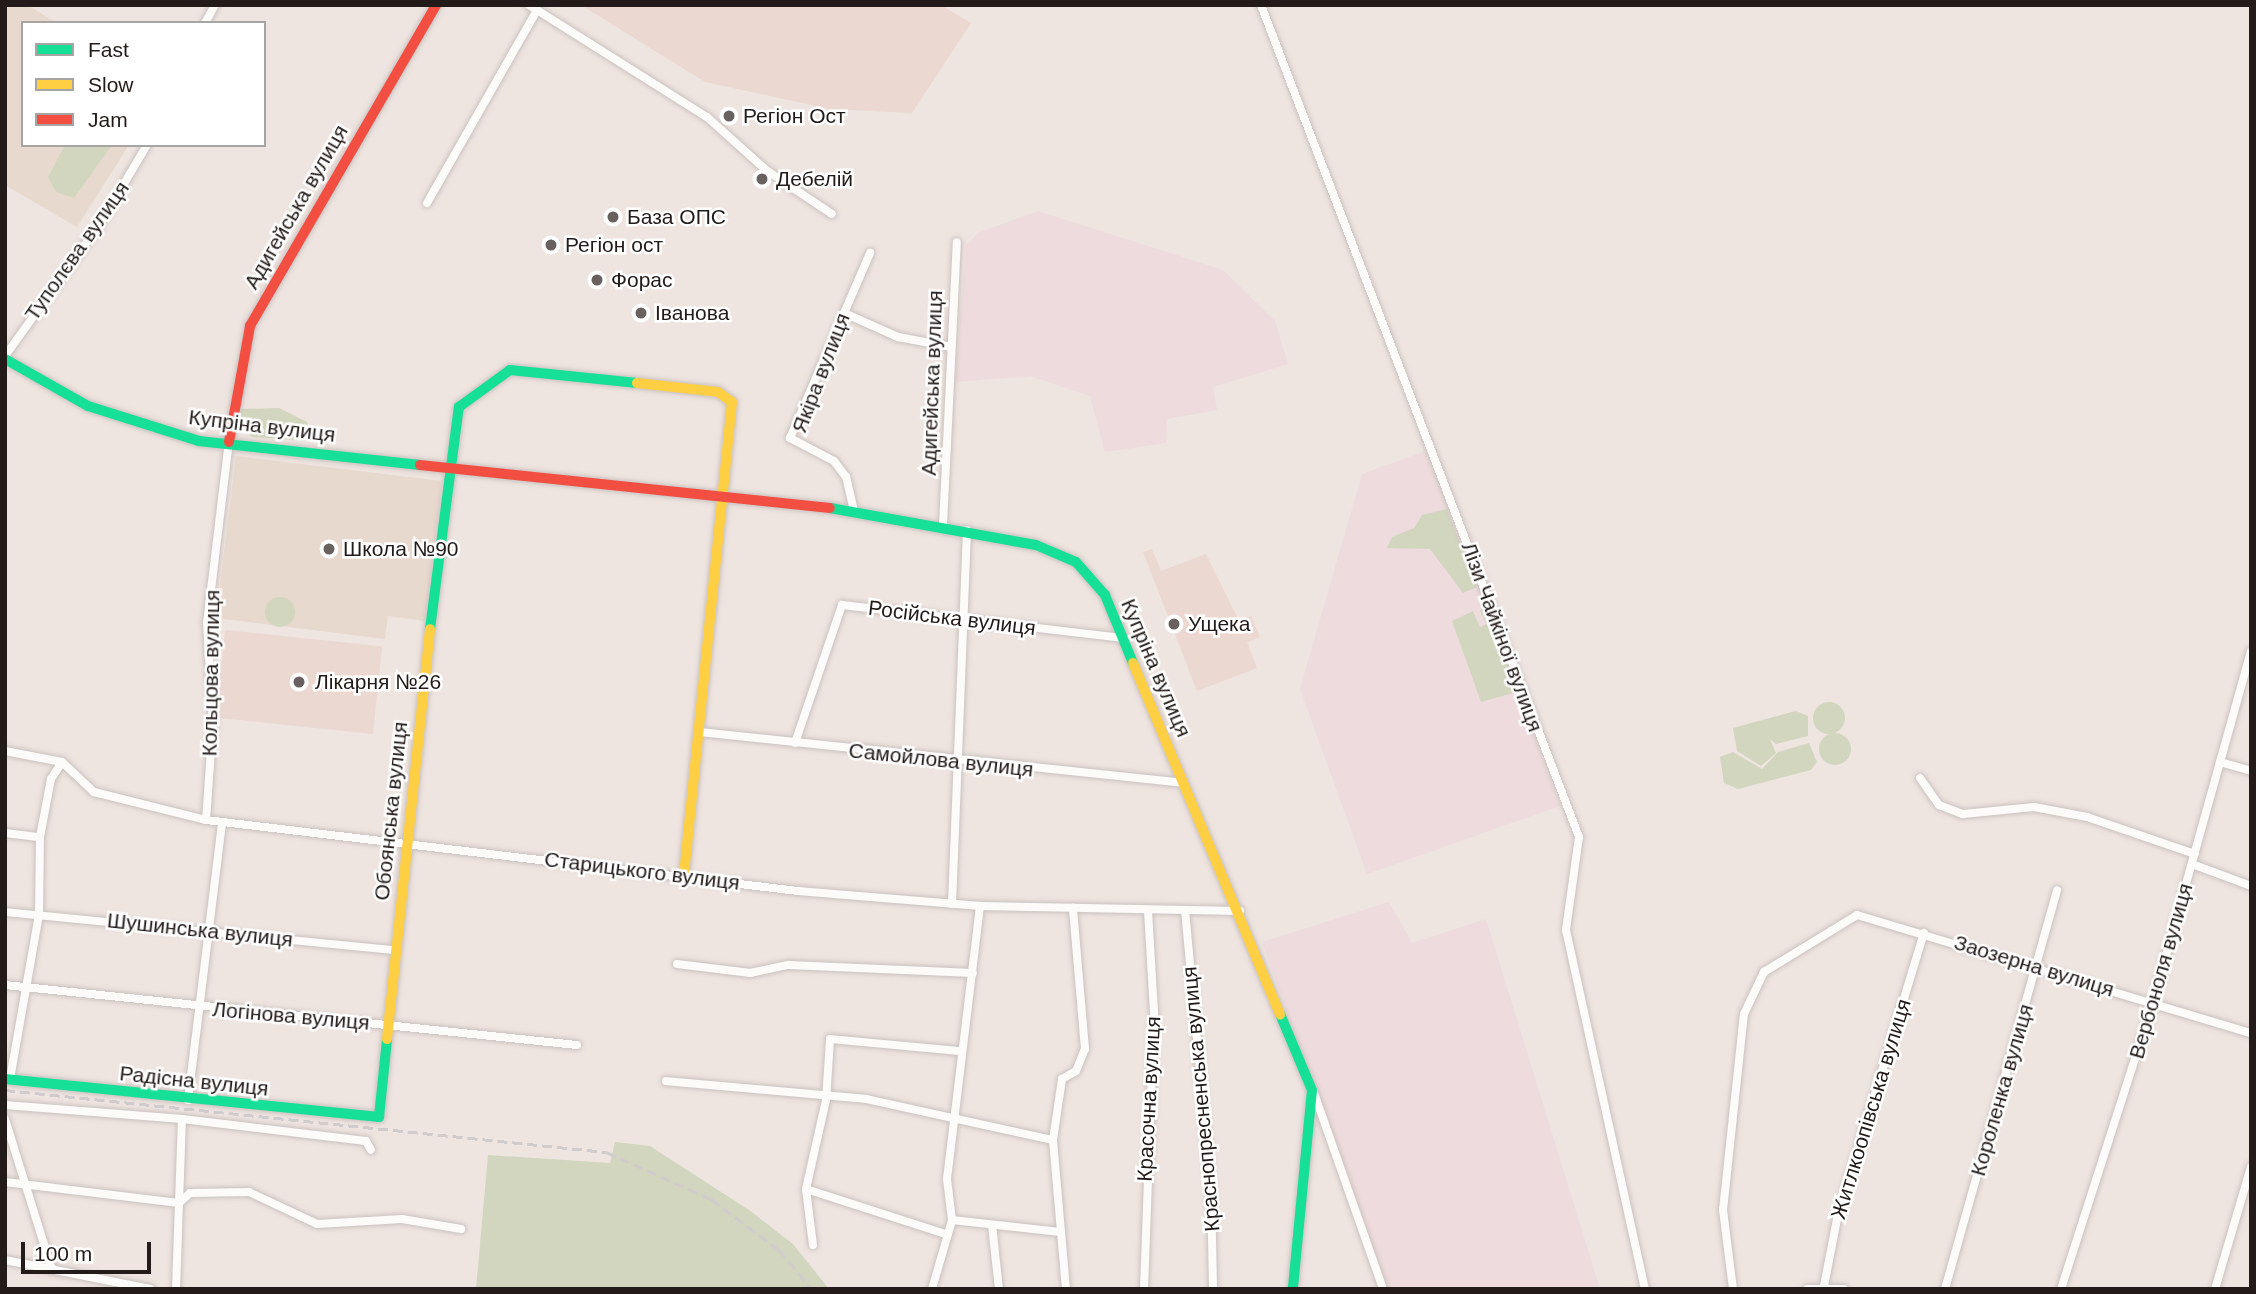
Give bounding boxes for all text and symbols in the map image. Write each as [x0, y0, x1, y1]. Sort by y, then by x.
legend [21, 21, 266, 147]
text: Fast [88, 38, 129, 61]
text: Slow [88, 73, 134, 96]
place label: Регіон Ост [743, 103, 846, 129]
text: Jam [88, 108, 128, 131]
marker: Регіон Ост [721, 108, 737, 124]
street label: Адигейська вулиця [239, 120, 353, 294]
place label: Дебелій [776, 166, 853, 192]
marker: Дебелій [754, 171, 770, 187]
street label: Туполєва вулиця [20, 176, 134, 326]
place label: База ОПС [627, 204, 726, 230]
marker: База ОПС [605, 209, 621, 225]
place label: Регіон ост [565, 232, 663, 258]
marker: Регіон ост [543, 237, 559, 253]
place label: Форас [611, 267, 673, 293]
marker: Форас [589, 272, 605, 288]
street label: Адигейська вулиця [916, 290, 948, 476]
place label: Іванова [655, 300, 729, 326]
marker: Іванова [633, 305, 649, 321]
street label: Якіра вулиця [787, 310, 855, 436]
street label: Купріна вулиця [187, 404, 337, 448]
place label: Школа №90 [343, 536, 459, 562]
street label: Лізи Чайкіної вулиця [1456, 539, 1548, 735]
marker: Школа №90 [321, 541, 337, 557]
street label: Кольцова вулиця [197, 589, 225, 757]
street label: Російська вулиця [867, 595, 1037, 641]
street label: Купріна вулиця [1116, 595, 1196, 741]
place label: Ущека [1188, 611, 1250, 637]
marker: Ущека [1166, 616, 1182, 632]
place label: Лікарня №26 [315, 669, 441, 695]
marker: Лікарня №26 [289, 672, 309, 692]
street label: Обоянська вулиця [369, 720, 413, 902]
street label: Самойлова вулиця [847, 738, 1035, 782]
street label: Старицького вулиця [543, 847, 741, 895]
street label: Вербоноля вулиця [2124, 880, 2198, 1062]
street label: Шушинська вулиця [106, 908, 294, 952]
street label: Заозерна вулиця [1951, 930, 2117, 1002]
street label: Краснопресненська вулиця [1177, 965, 1225, 1233]
street label: Житлкоопівська вулиця [1825, 996, 1917, 1222]
street label: Логінова вулиця [211, 997, 371, 1035]
street label: Короленка вулиця [1965, 1001, 2039, 1179]
street label: Красочна вулиця [1132, 1016, 1166, 1182]
street label: Радісна вулиця [118, 1061, 270, 1101]
scale bar [24, 1228, 154, 1272]
text: 100 m [34, 1242, 92, 1265]

